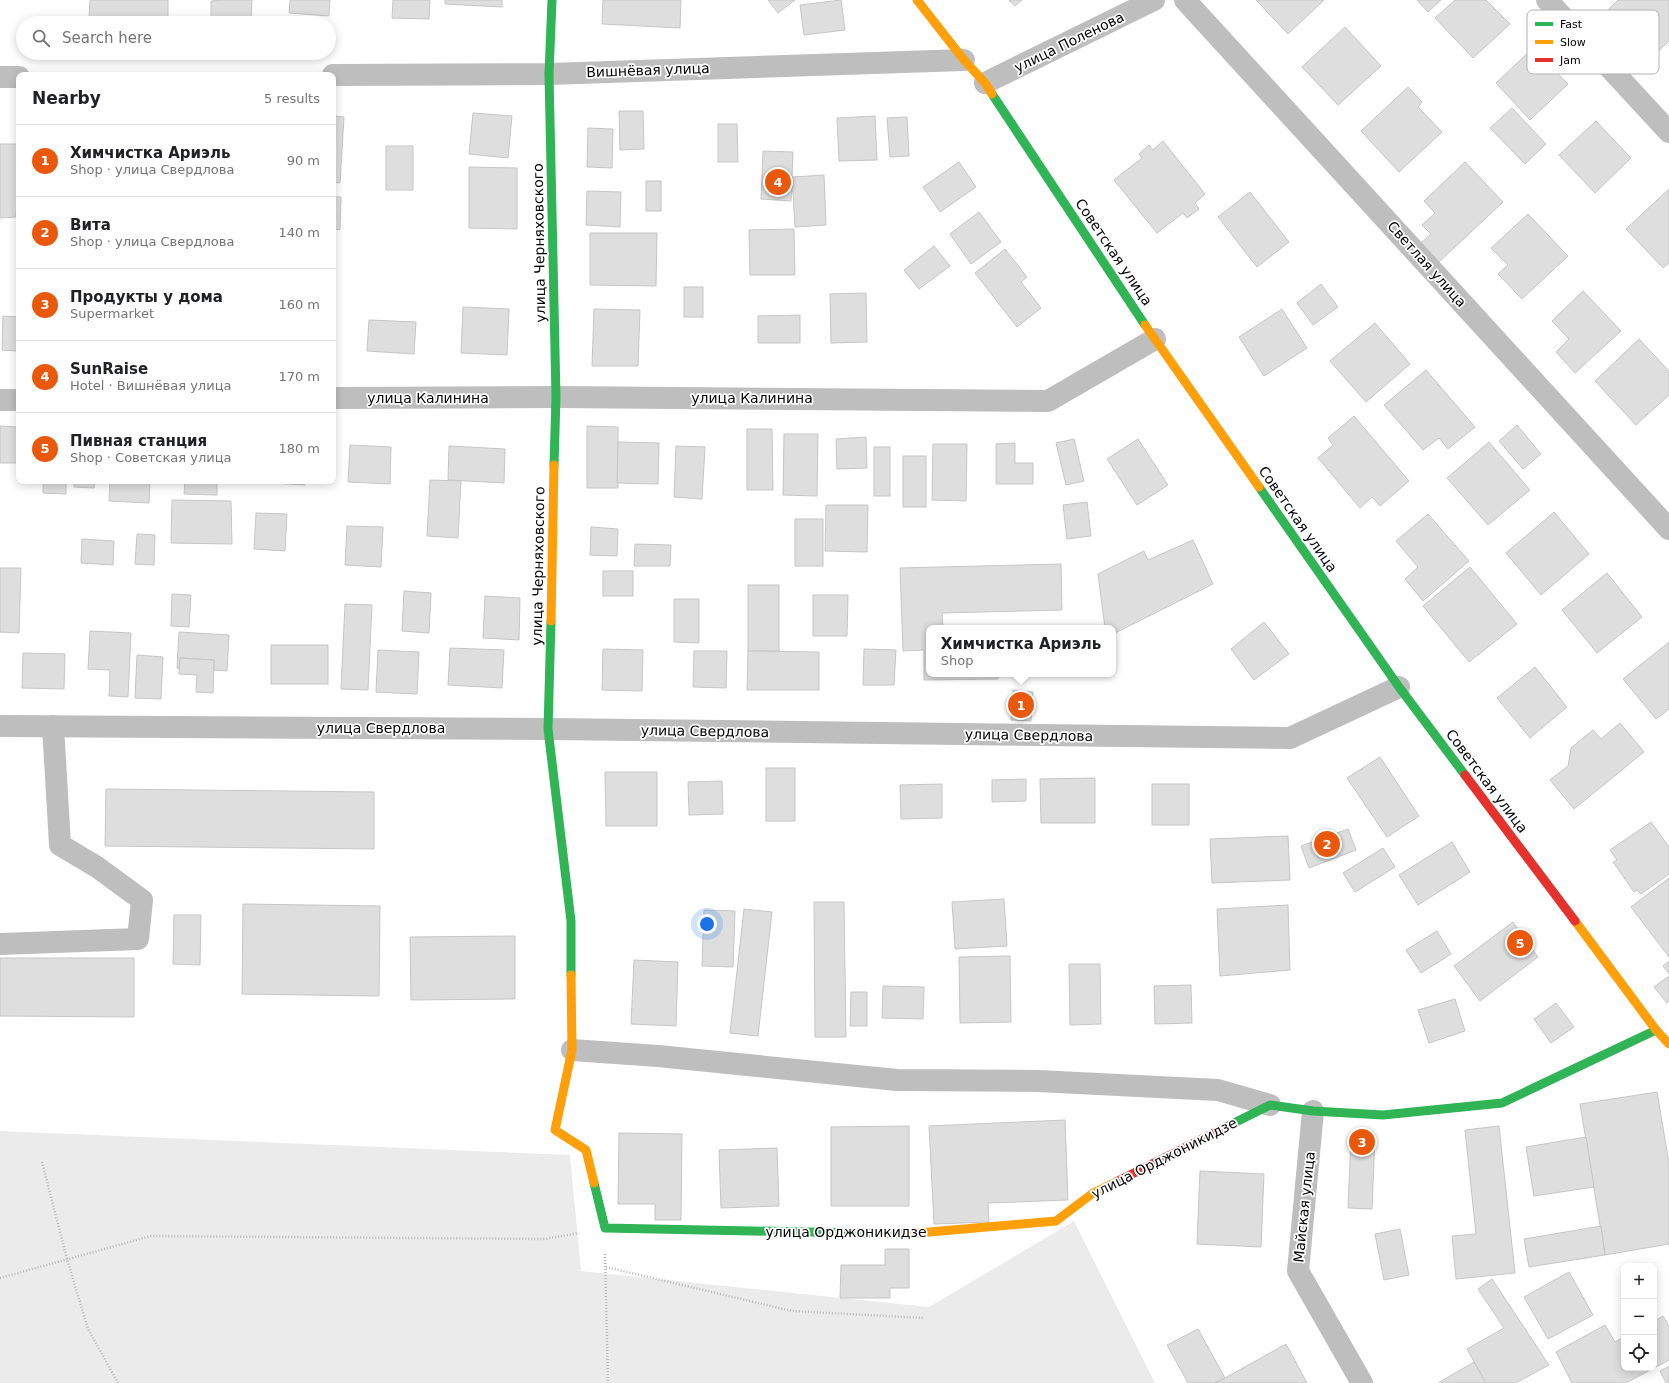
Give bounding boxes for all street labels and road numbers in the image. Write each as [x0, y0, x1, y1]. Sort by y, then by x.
street label: улица Поленова [1012, 8, 1126, 76]
street label: Вишнёвая улица [586, 60, 710, 80]
street label: улица Черняховского [530, 163, 548, 323]
street label: Советская улица [1072, 196, 1156, 308]
street label: Светлая улица [1384, 218, 1470, 310]
street label: улица Калинина [367, 390, 489, 406]
street label: улица Калинина [691, 390, 813, 406]
street label: Советская улица [1255, 463, 1341, 575]
street label: улица Черняховского [529, 486, 547, 646]
street label: улица Свердлова [317, 720, 445, 736]
street label: улица Свердлова [641, 722, 769, 740]
street label: улица Свердлова [965, 726, 1093, 744]
street label: Советская улица [1443, 726, 1531, 836]
street label: улица Орджоникидзе [1089, 1114, 1239, 1202]
street label: Майская улица [1290, 1151, 1318, 1263]
street label: улица Орджоникидзе [765, 1224, 927, 1240]

